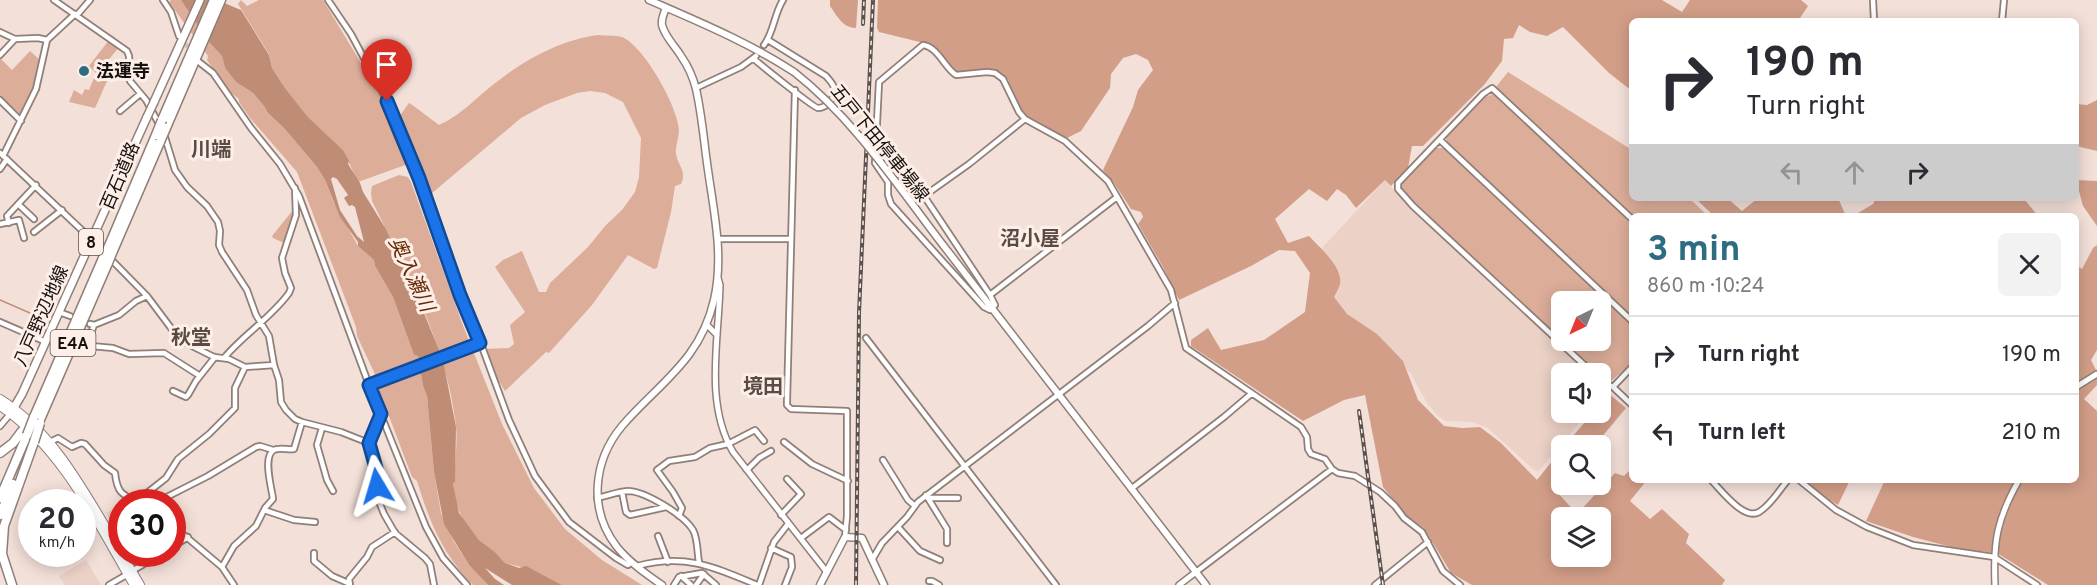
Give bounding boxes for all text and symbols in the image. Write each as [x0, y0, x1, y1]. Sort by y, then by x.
text: 190 m [1746, 38, 1864, 91]
pin [361, 39, 412, 101]
icon: right [1647, 42, 1725, 120]
icon: arrive [370, 48, 403, 81]
place label: 法運寺 [96, 61, 150, 84]
marker: 法運寺 [77, 64, 91, 78]
street label: 五戸下田停車場線 [825, 81, 933, 207]
text: Turn right [1746, 90, 1865, 124]
district label: 川端 [191, 138, 231, 164]
street label: 百石道路 [97, 139, 146, 214]
icon: left [1775, 156, 1808, 189]
icon: ahead [1838, 156, 1871, 189]
icon: right [1901, 156, 1934, 189]
district label: 沼小屋 [1000, 227, 1060, 253]
text: 3 min [1647, 228, 1741, 274]
road number: 8 [79, 229, 103, 255]
water label: 奥入瀬川 [382, 233, 440, 318]
button: close [1998, 233, 2061, 296]
street label: 八戸野辺地線 [10, 263, 75, 371]
text: 860 m · 10:24 [1647, 274, 1764, 300]
north arrow [1551, 291, 1611, 351]
map controls [1551, 291, 1611, 567]
district label: 秋堂 [171, 326, 211, 352]
road number: E4A [50, 330, 96, 356]
icon: right [1647, 339, 1680, 372]
text: Turn right [1698, 342, 1800, 369]
text: 190 m [2002, 342, 2061, 369]
button: sound [1551, 363, 1611, 423]
district label: 境田 [743, 375, 783, 401]
icon: left [1647, 417, 1680, 450]
text: Turn left [1698, 420, 1786, 447]
text: 210 m [2001, 420, 2061, 447]
button: search [1551, 435, 1611, 495]
position arrow [345, 454, 409, 518]
speed limit sign: 30 [108, 489, 186, 567]
text: 20 [38, 502, 76, 539]
button: layers [1551, 507, 1611, 567]
text: km/h [39, 534, 75, 553]

